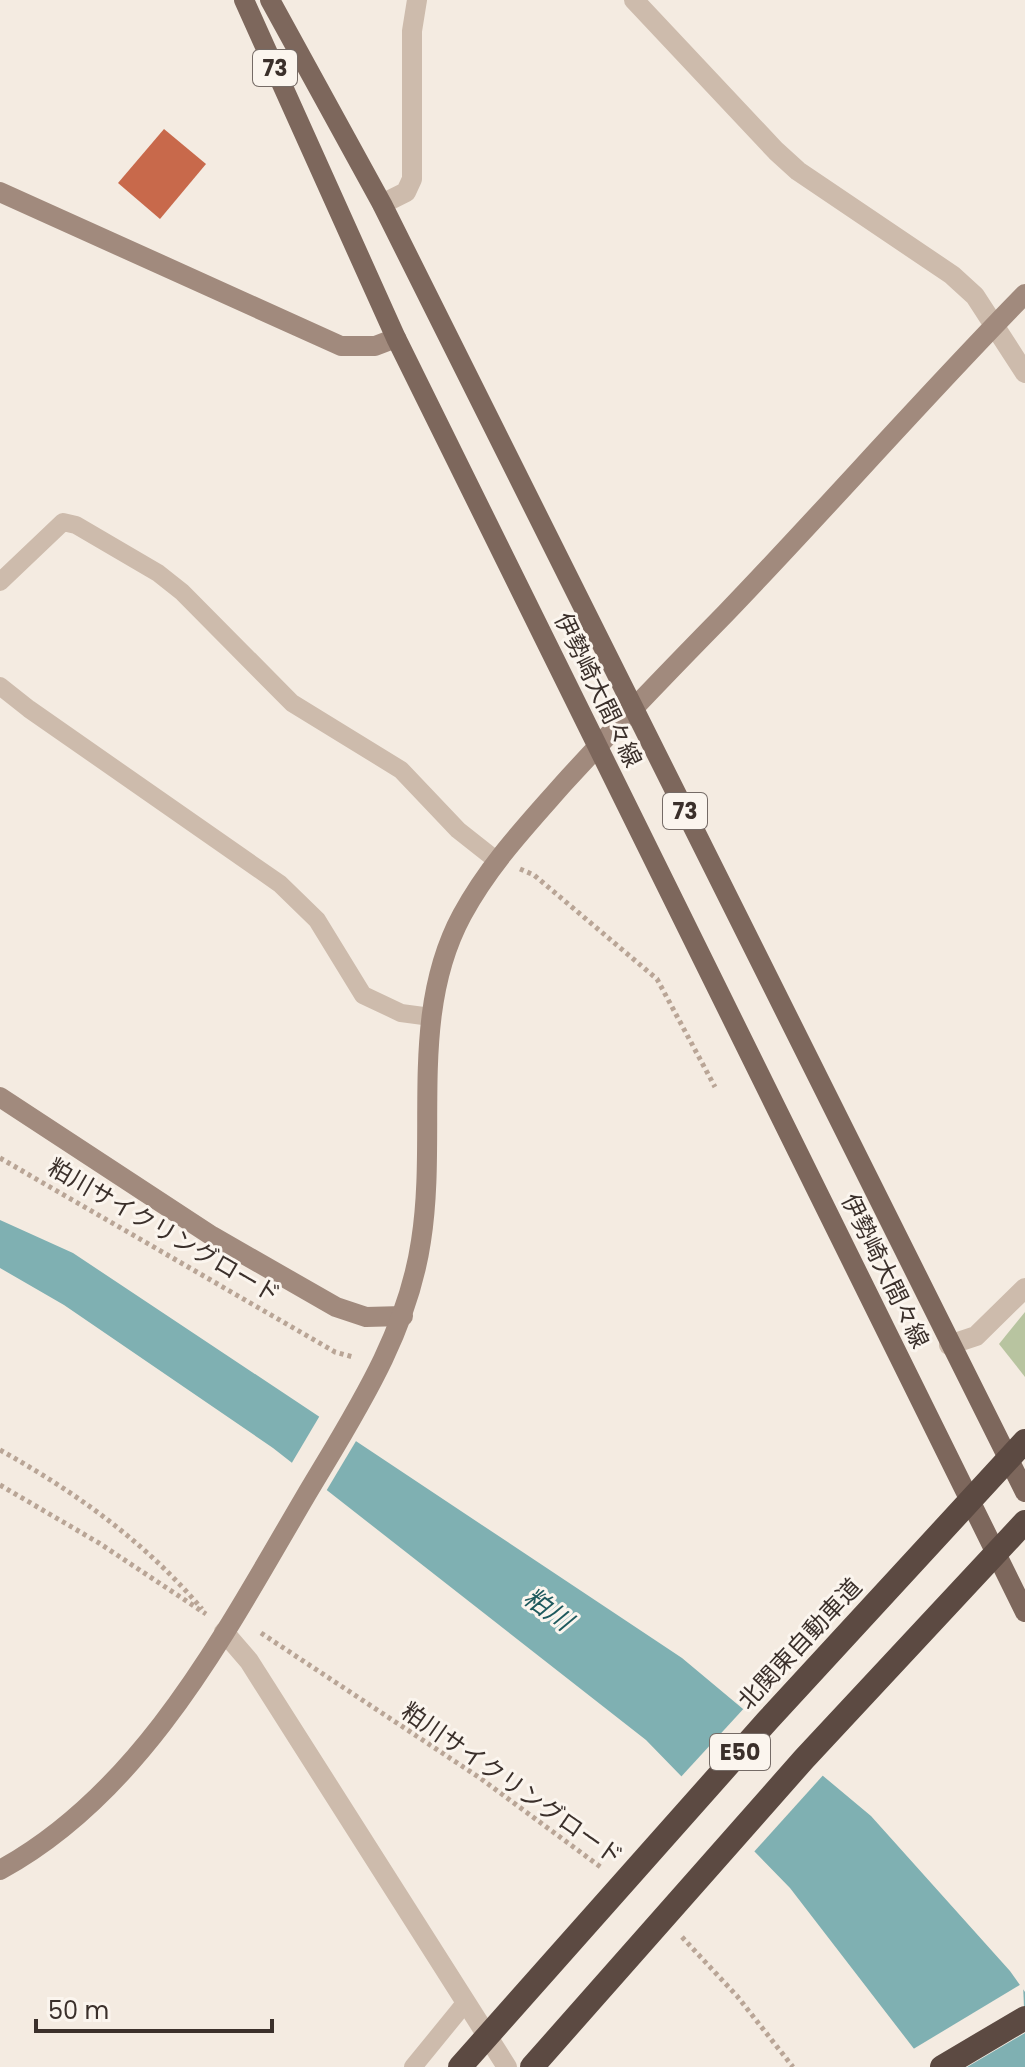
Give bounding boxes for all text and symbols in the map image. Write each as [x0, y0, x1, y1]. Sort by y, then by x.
road number: 73 [253, 50, 297, 86]
street label: 伊勢崎大間々線 [547, 607, 650, 773]
road number: 73 [663, 793, 707, 829]
street label: 粕川サイクリングロード [42, 1150, 287, 1311]
street label: 伊勢崎大間々線 [834, 1188, 937, 1354]
street label: 北関東自動車道 [730, 1571, 869, 1716]
water label: 粕川 [516, 1579, 582, 1641]
street label: 粕川サイクリングロード [395, 1694, 630, 1873]
road number: E50 [710, 1734, 770, 1770]
scale bar [36, 1983, 272, 2033]
text: 50 m [48, 1994, 109, 2027]

